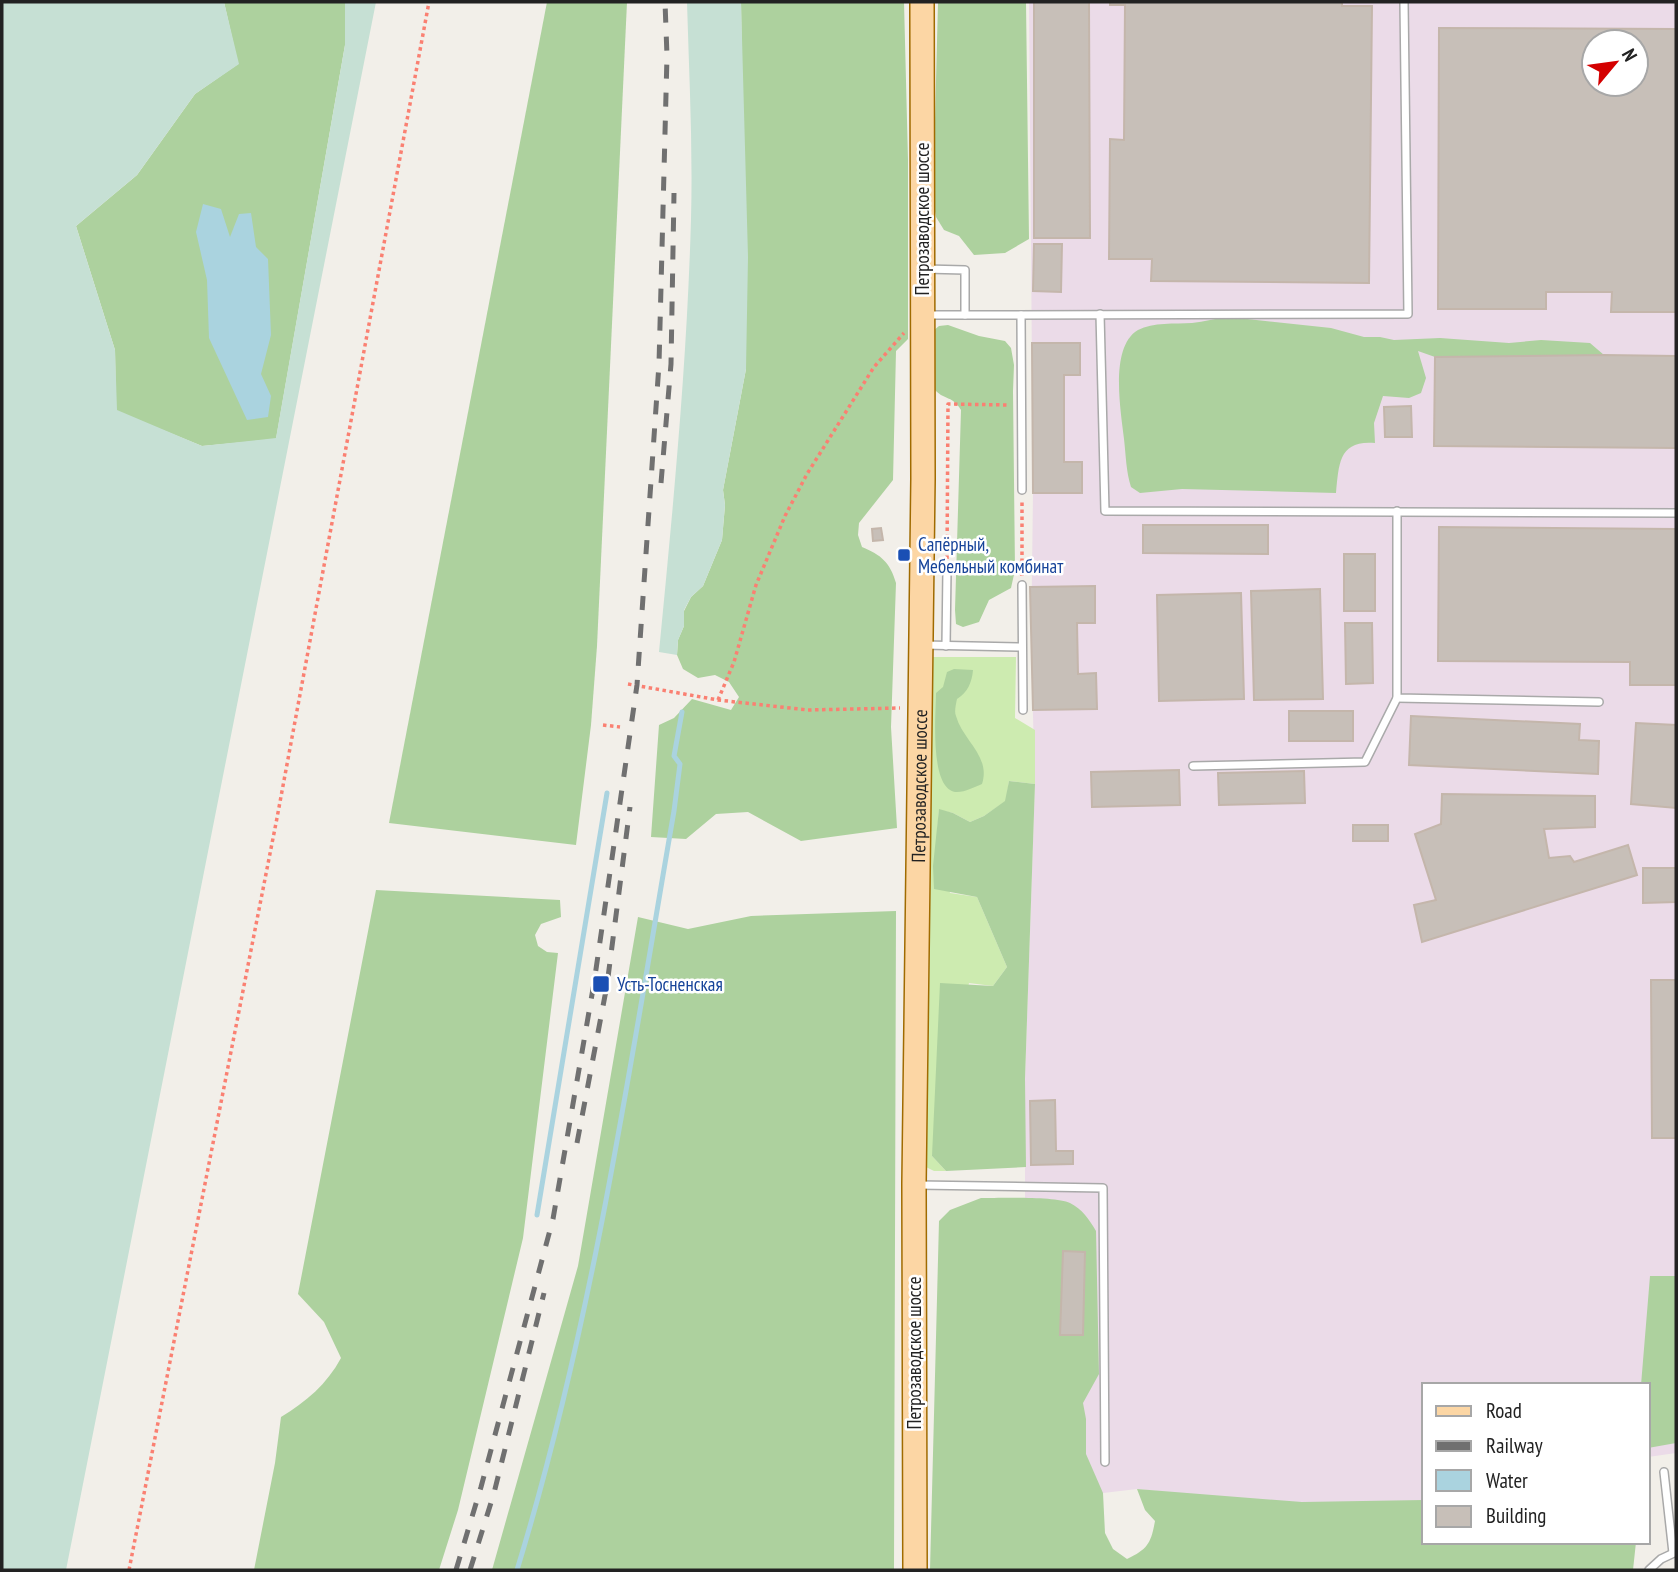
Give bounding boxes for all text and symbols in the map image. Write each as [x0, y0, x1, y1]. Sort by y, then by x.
north arrow [1580, 28, 1650, 98]
text: N [1617, 44, 1643, 65]
street label: Петрозаводское шоссе [910, 142, 934, 296]
place label: Сапёрный, Мебельный комбинат [918, 532, 1064, 578]
marker: Сапёрный, Мебельный комбинат [896, 547, 912, 563]
street label: Петрозаводское шоссе [906, 709, 932, 863]
place label: Усть-Тосненская [617, 972, 723, 996]
marker: Усть-Тосненская [591, 974, 611, 994]
street label: Петрозаводское шоссе [902, 1276, 926, 1430]
legend [1422, 1383, 1650, 1544]
text: Road [1486, 1397, 1522, 1424]
text: Railway [1486, 1432, 1543, 1459]
text: Water [1486, 1467, 1528, 1494]
text: Building [1486, 1502, 1546, 1529]

